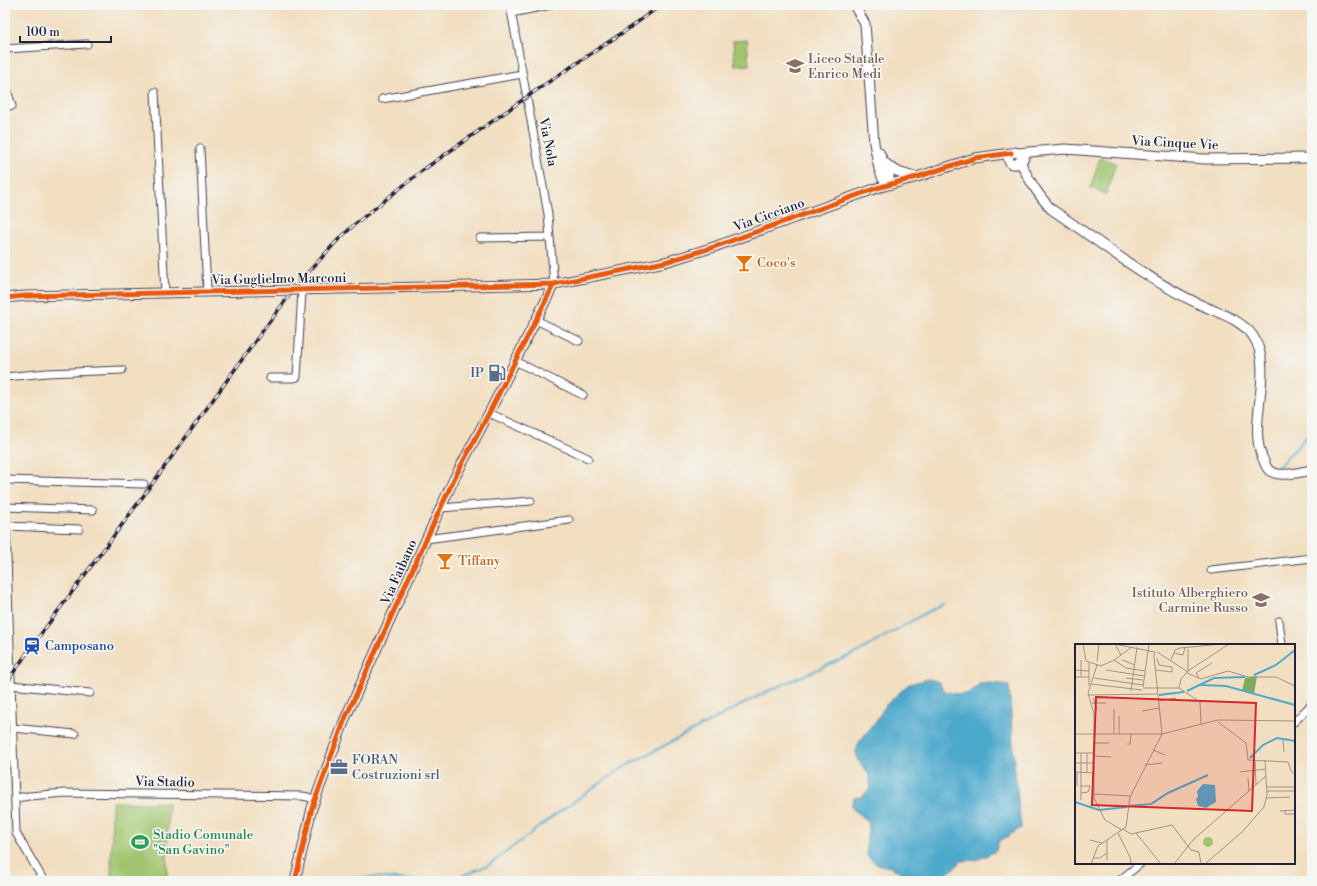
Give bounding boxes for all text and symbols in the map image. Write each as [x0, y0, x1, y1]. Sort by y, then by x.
scale bar [20, 18, 111, 44]
text: 100 m [26, 25, 60, 40]
place label: Liceo Statale Enrico Medi [808, 51, 885, 82]
school or university icon: Liceo Statale Enrico Medi [785, 56, 805, 76]
street label: Via Nola [535, 115, 561, 168]
street label: Via Cinque Vie [1130, 133, 1219, 153]
street label: Via Cicciano [730, 195, 807, 236]
bar icon: Coco's [734, 253, 754, 273]
place label: Coco's [757, 255, 796, 271]
street label: Via Guglielmo Marconi [210, 270, 347, 288]
fuel station icon: IP [487, 363, 507, 383]
place label: IP [470, 365, 484, 381]
street label: Via Faibano [377, 537, 420, 608]
bar icon: Tiffany [435, 551, 455, 571]
place label: Tiffany [458, 553, 501, 569]
place label: Istituto Alberghiero Carmine Russo [1132, 585, 1248, 616]
school or university icon: Istituto Alberghiero Carmine Russo [1251, 590, 1271, 610]
station icon: Camposano [22, 636, 42, 656]
place label: Camposano [45, 638, 114, 654]
inset map [1075, 644, 1295, 864]
place label: FORAN Costruzioni srl [352, 752, 440, 783]
office icon: FORAN Costruzioni srl [329, 757, 349, 777]
street label: Via Stadio [134, 773, 195, 791]
place label: Stadio Comunale "San Gavino" [153, 827, 254, 858]
sports icon: Stadio Comunale "San Gavino" [130, 832, 150, 852]

